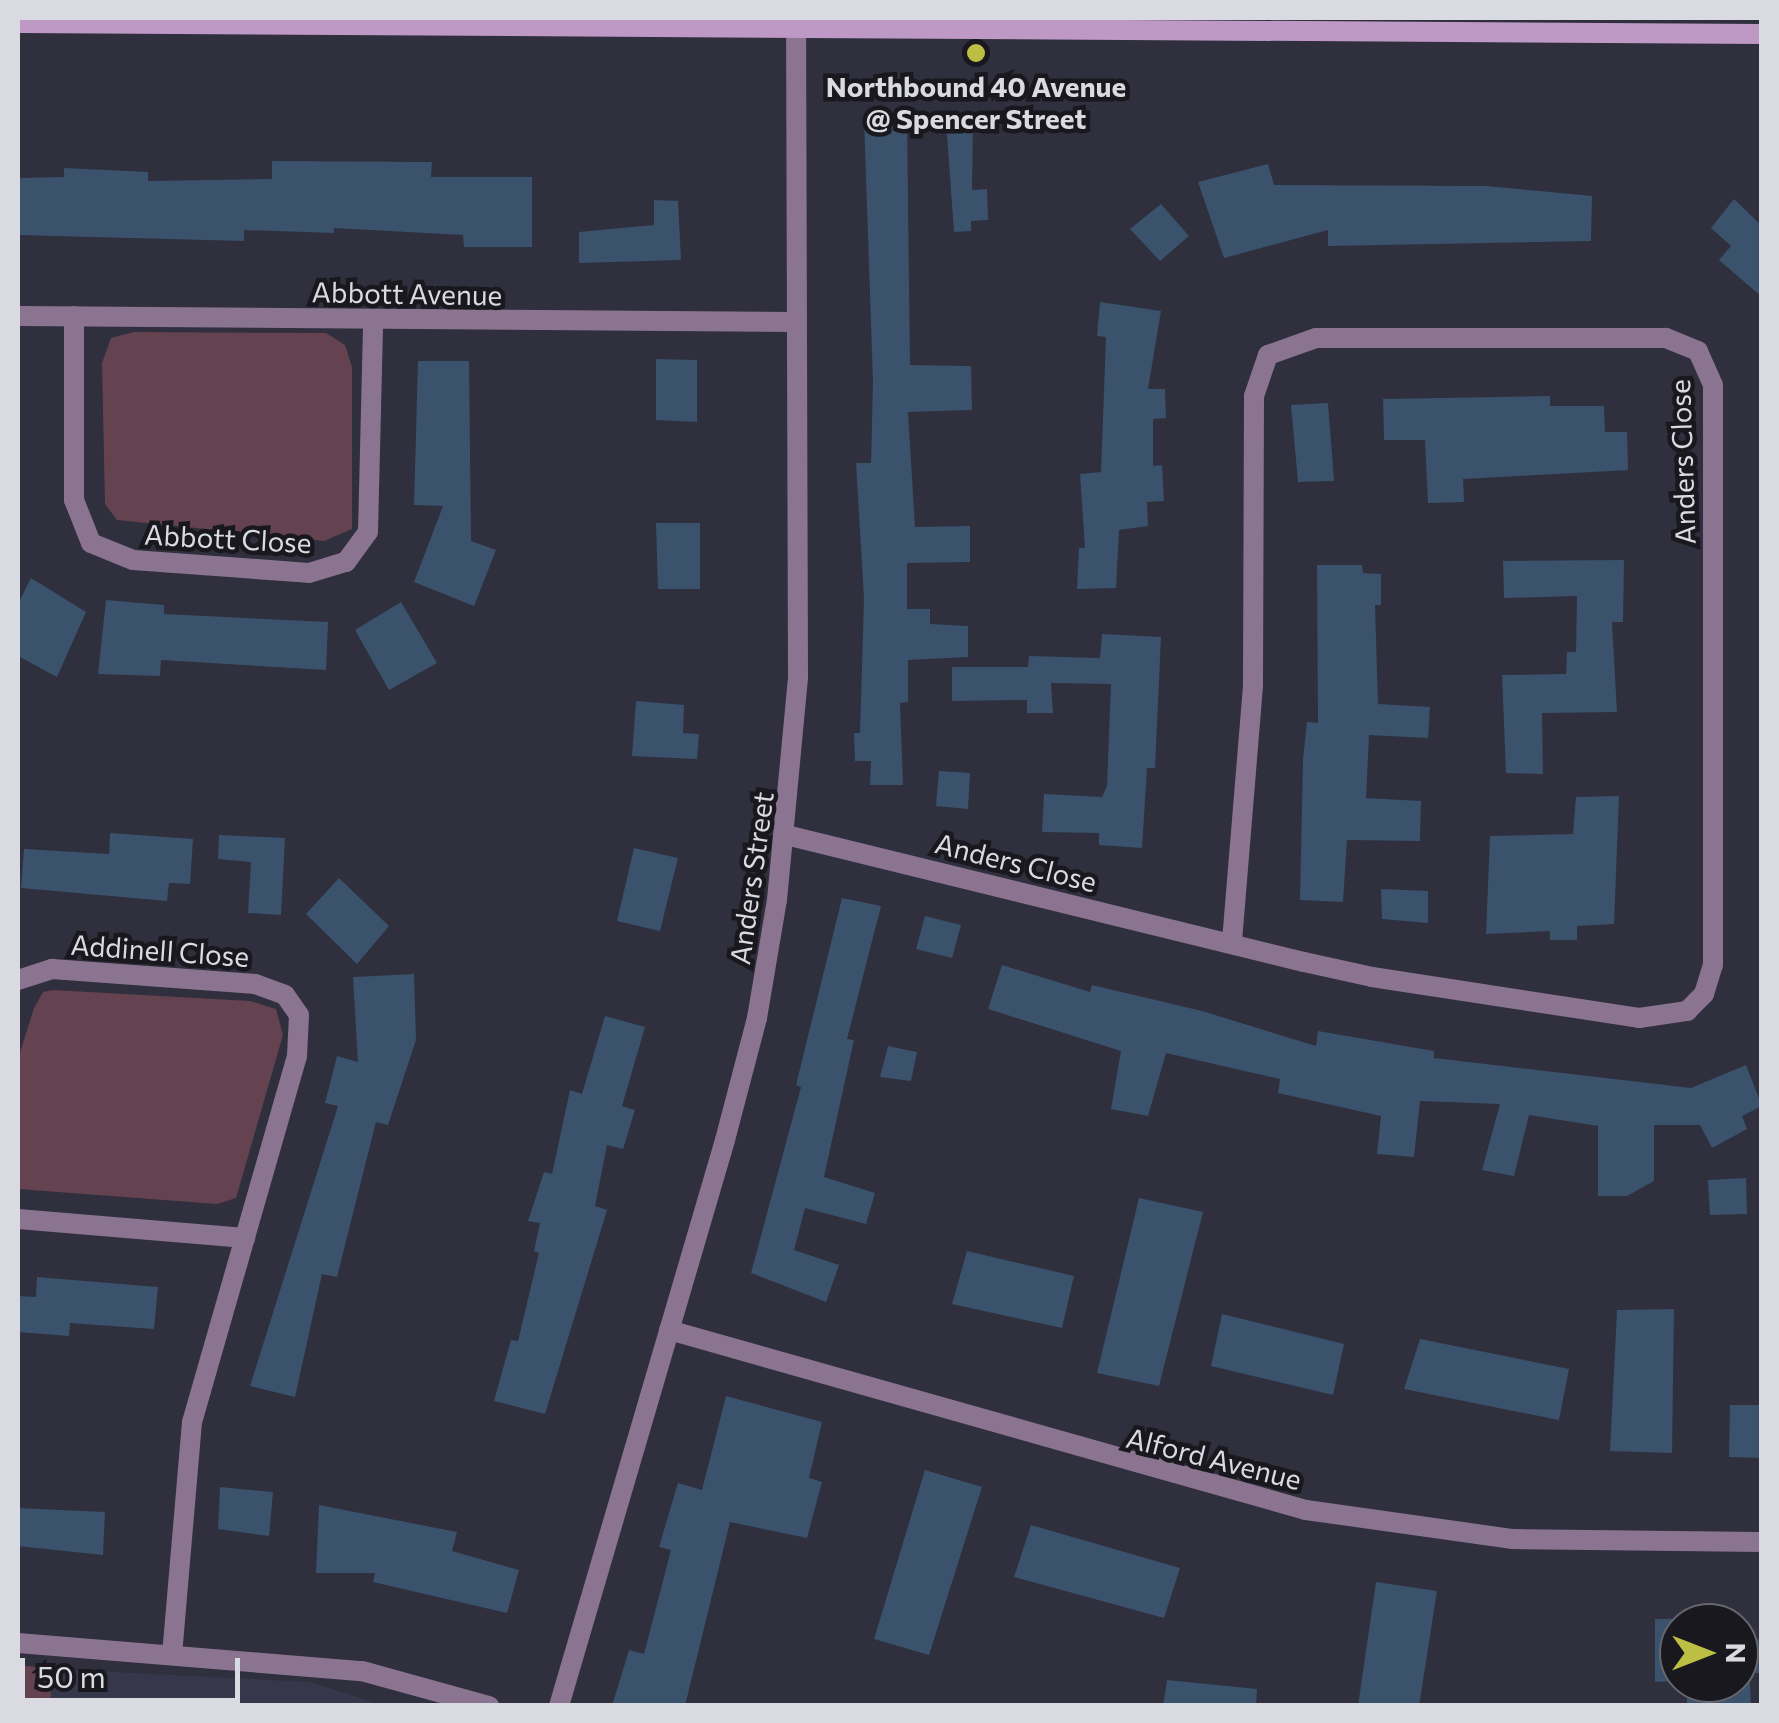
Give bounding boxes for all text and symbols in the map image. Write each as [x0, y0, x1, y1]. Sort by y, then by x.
marker: Northbound 40 Avenue @ Spencer Street [965, 42, 987, 64]
place label: Northbound 40 Avenue @ Spencer Street [826, 69, 1126, 135]
street label: Abbott Avenue [311, 275, 503, 311]
street label: Anders Close [1662, 379, 1702, 545]
street label: Abbott Close [143, 517, 313, 559]
street label: Anders Street [722, 789, 780, 967]
street label: Anders Close [932, 826, 1100, 898]
street label: Addinell Close [70, 927, 250, 973]
street label: Alford Avenue [1123, 1420, 1305, 1496]
north arrow [1659, 1603, 1759, 1703]
scale bar [25, 1638, 245, 1700]
text: N [1720, 1643, 1754, 1664]
text: 50 m [37, 1657, 106, 1694]

